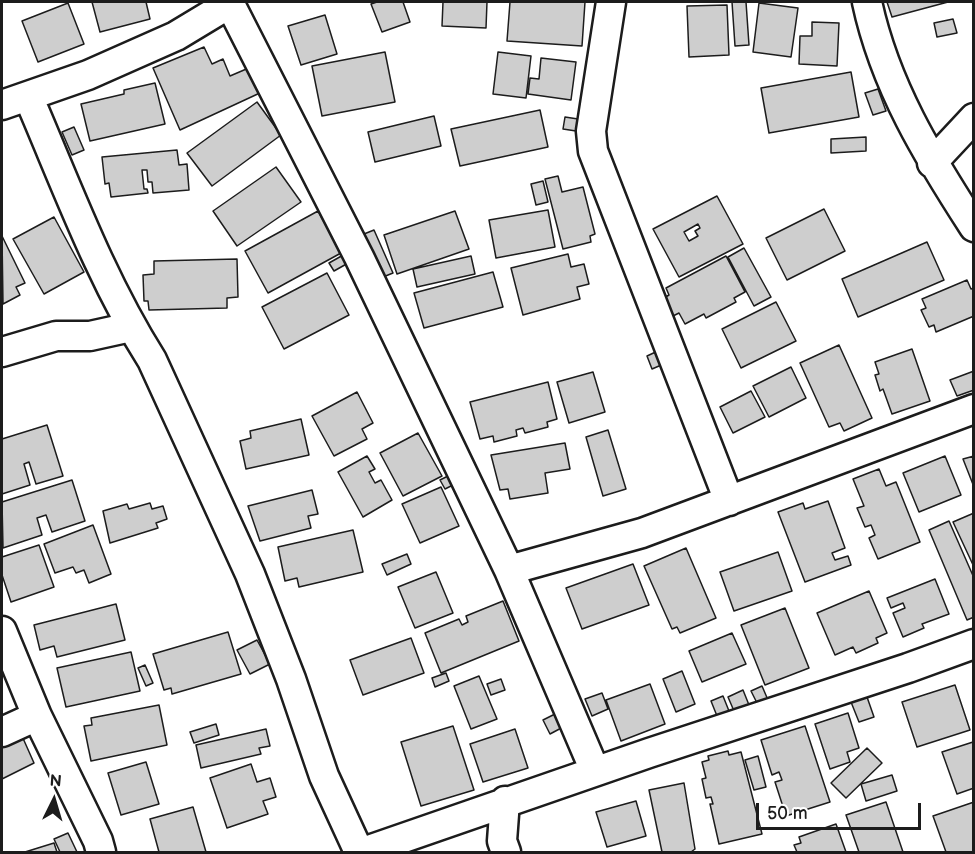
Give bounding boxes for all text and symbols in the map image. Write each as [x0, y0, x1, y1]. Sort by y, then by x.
north arrow [24, 770, 84, 830]
text: N [49, 772, 62, 792]
scale bar [759, 791, 924, 829]
text: 50 m [767, 803, 808, 824]

